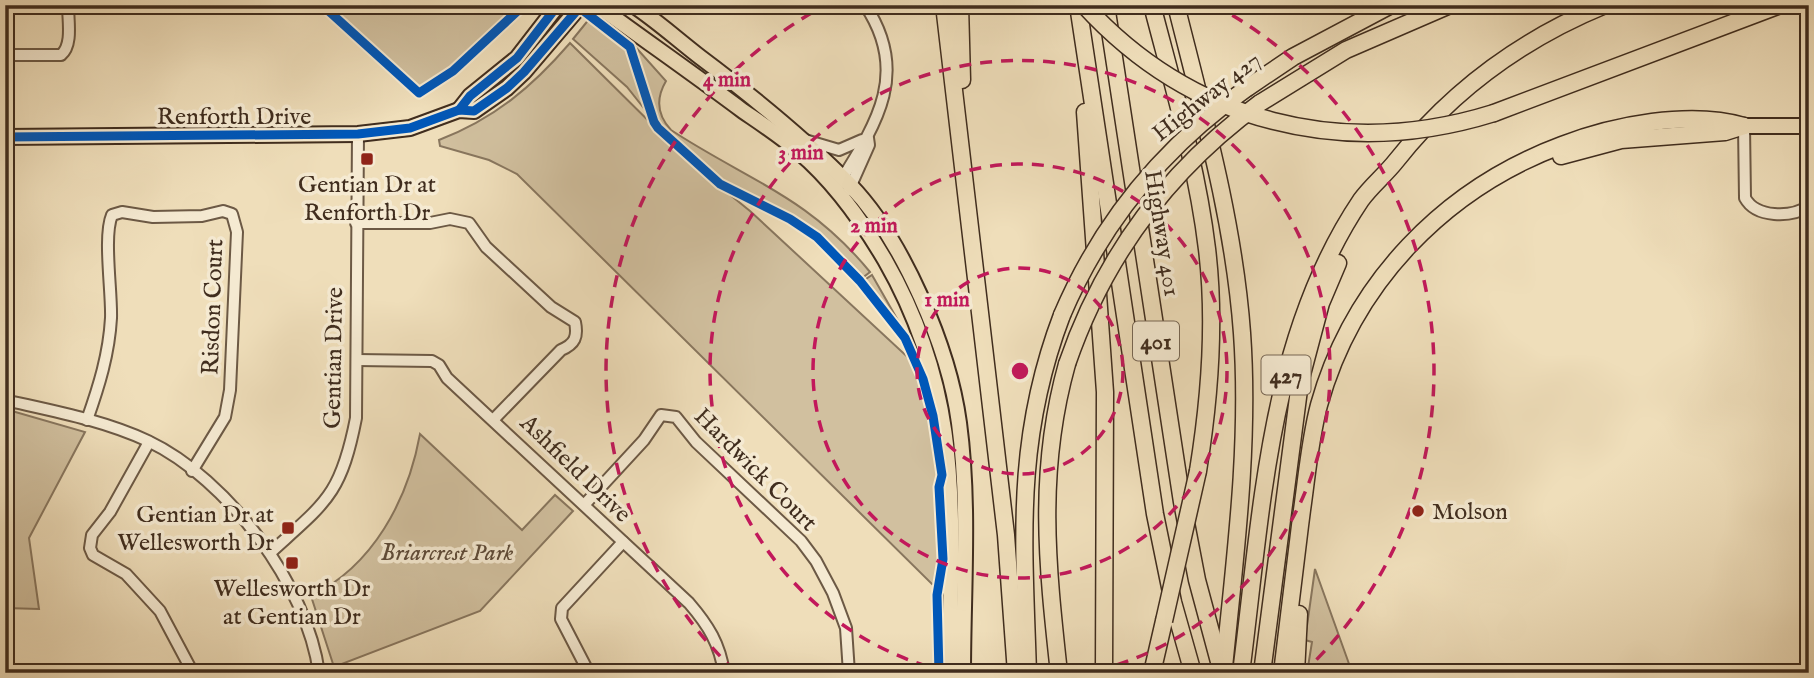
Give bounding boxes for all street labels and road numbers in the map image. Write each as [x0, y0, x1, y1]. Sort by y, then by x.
street label: Highway 427 [1146, 45, 1267, 149]
street label: Renforth Drive [157, 102, 311, 133]
street label: Highway 401 [1136, 168, 1187, 299]
street label: Risdon Court [196, 238, 231, 376]
street label: Gentian Drive [318, 287, 351, 429]
road number: 401 [1133, 322, 1179, 360]
road number: 427 [1262, 356, 1310, 394]
street label: Hardwick Court [687, 402, 823, 538]
street label: Ashfield Drive [512, 408, 637, 530]

